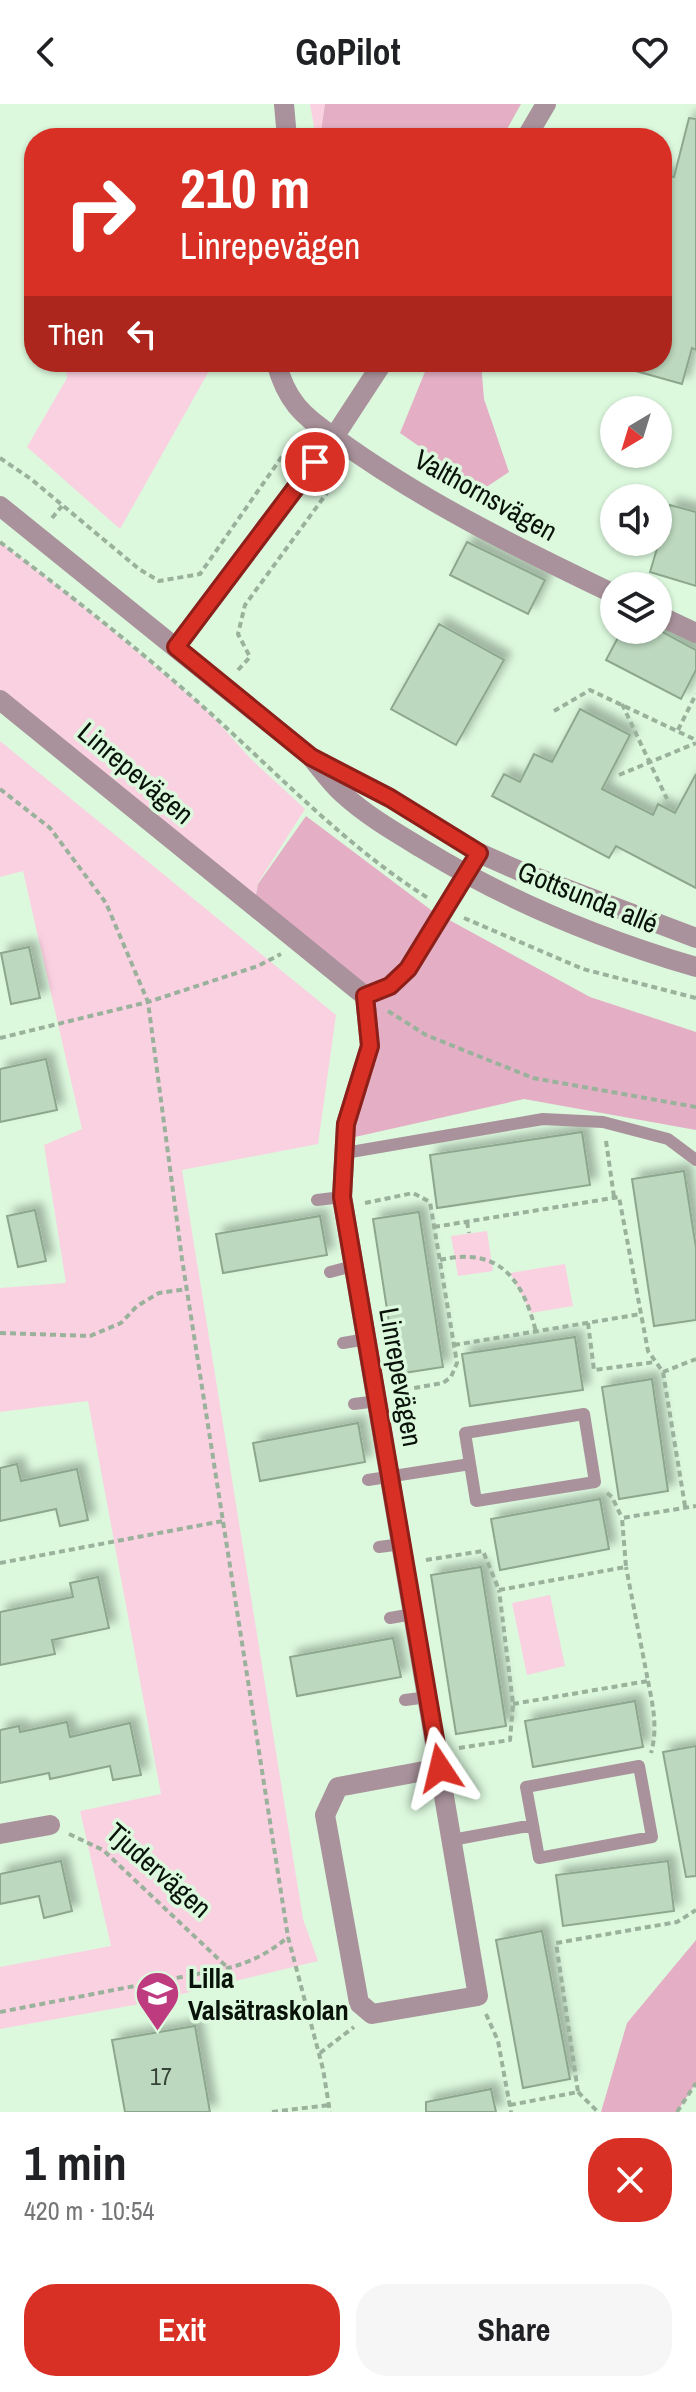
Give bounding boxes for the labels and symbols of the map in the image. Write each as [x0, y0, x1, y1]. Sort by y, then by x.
north arrow [600, 396, 672, 468]
pin [281, 428, 349, 496]
street label: Valthornsvägen [408, 440, 564, 550]
street label: Linrepevägen [70, 713, 202, 833]
street label: Gottsunda allé [512, 852, 664, 942]
street label: Linrepevägen [370, 1305, 432, 1449]
position arrow [398, 1726, 482, 1810]
street label: Tjudervägen [98, 1814, 220, 1926]
place label: Lilla Valsätraskolan [188, 1959, 349, 2029]
school or university icon: Lilla Valsätraskolan [133, 1970, 181, 2033]
house number: 17 [150, 2060, 172, 2092]

